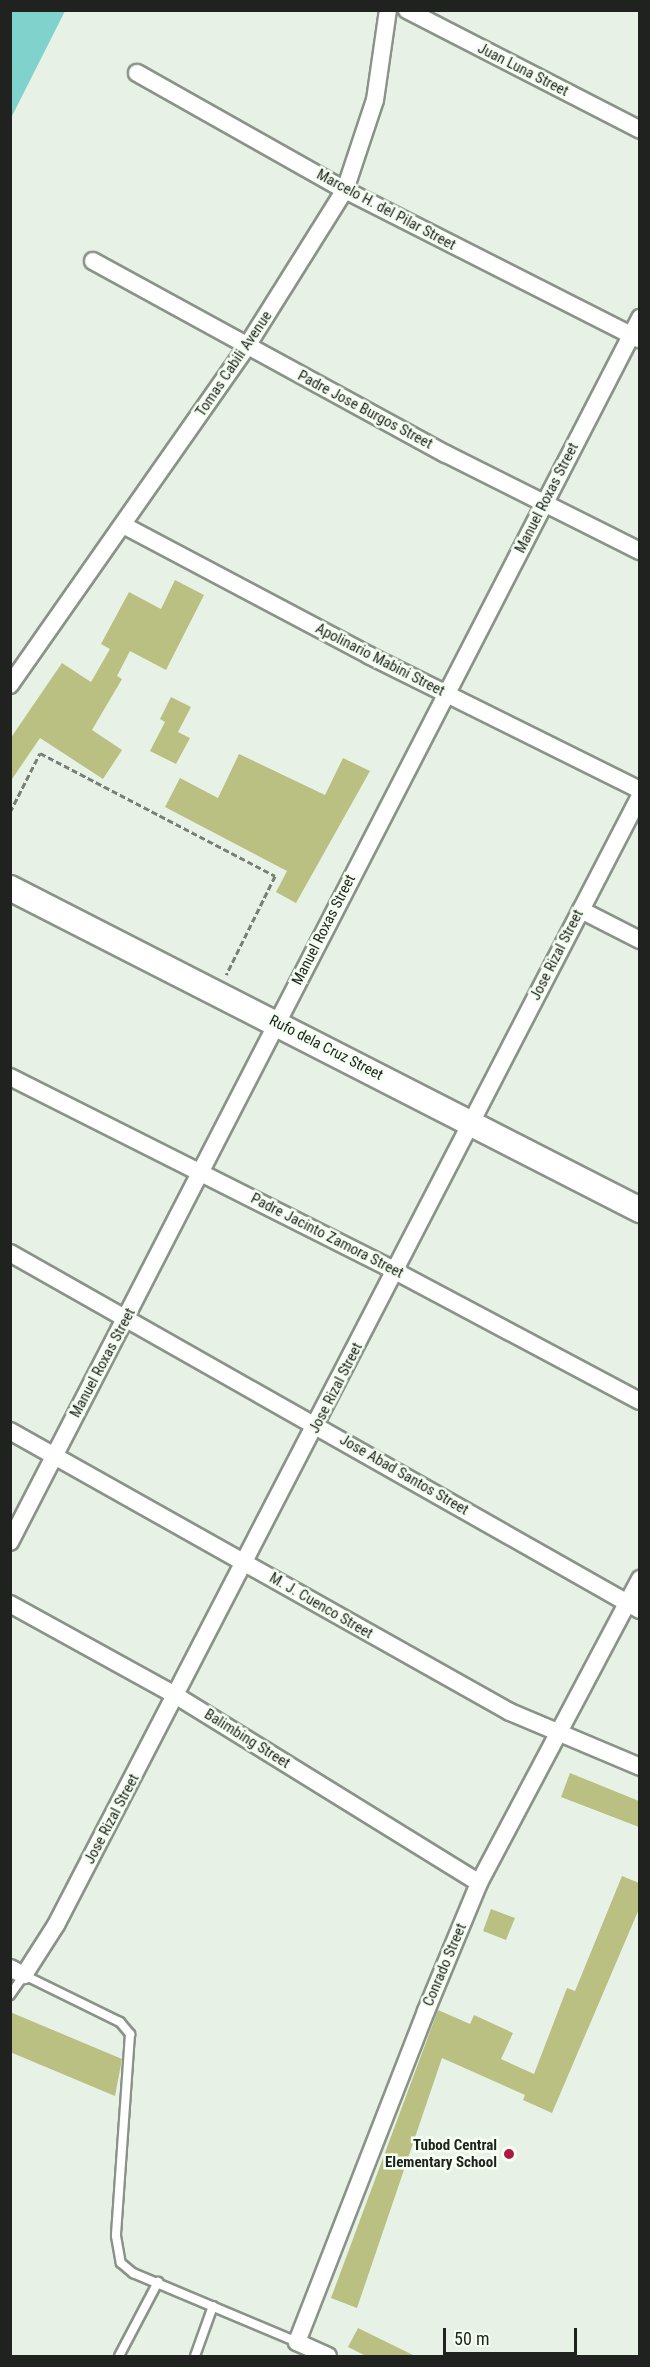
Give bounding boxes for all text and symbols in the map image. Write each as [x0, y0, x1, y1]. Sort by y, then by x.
street label: Juan Luna Street [475, 39, 571, 101]
street label: Marcelo H. del Pilar Street [313, 166, 459, 254]
street label: Tomas Cabili Avenue [192, 308, 276, 420]
street label: Padre Jose Burgos Street [295, 367, 435, 453]
street label: Manuel Roxas Street [511, 440, 583, 556]
street label: Apolinario Mabini Street [312, 620, 448, 700]
street label: Manuel Roxas Street [288, 872, 360, 988]
street label: Jose Rizal Street [526, 907, 588, 1003]
street label: Rufo dela Cruz Street [266, 1012, 386, 1084]
street label: Padre Jacinto Zamora Street [248, 1190, 406, 1282]
street label: Manuel Roxas Street [67, 1305, 139, 1421]
street label: Jose Rizal Street [305, 1340, 367, 1436]
street label: Jose Abad Santos Street [336, 1431, 472, 1519]
street label: M. J. Cuenco Street [266, 1569, 376, 1643]
street label: Balimbing Street [201, 1705, 293, 1773]
street label: Jose Rizal Street [81, 1771, 143, 1867]
street label: Conrado Street [419, 1921, 471, 2009]
place label: Tubod Central Elementary School [385, 2136, 497, 2171]
marker: Tubod Central Elementary School [502, 2147, 516, 2161]
scale bar [446, 2316, 580, 2354]
text: 50 m [454, 2328, 489, 2349]

